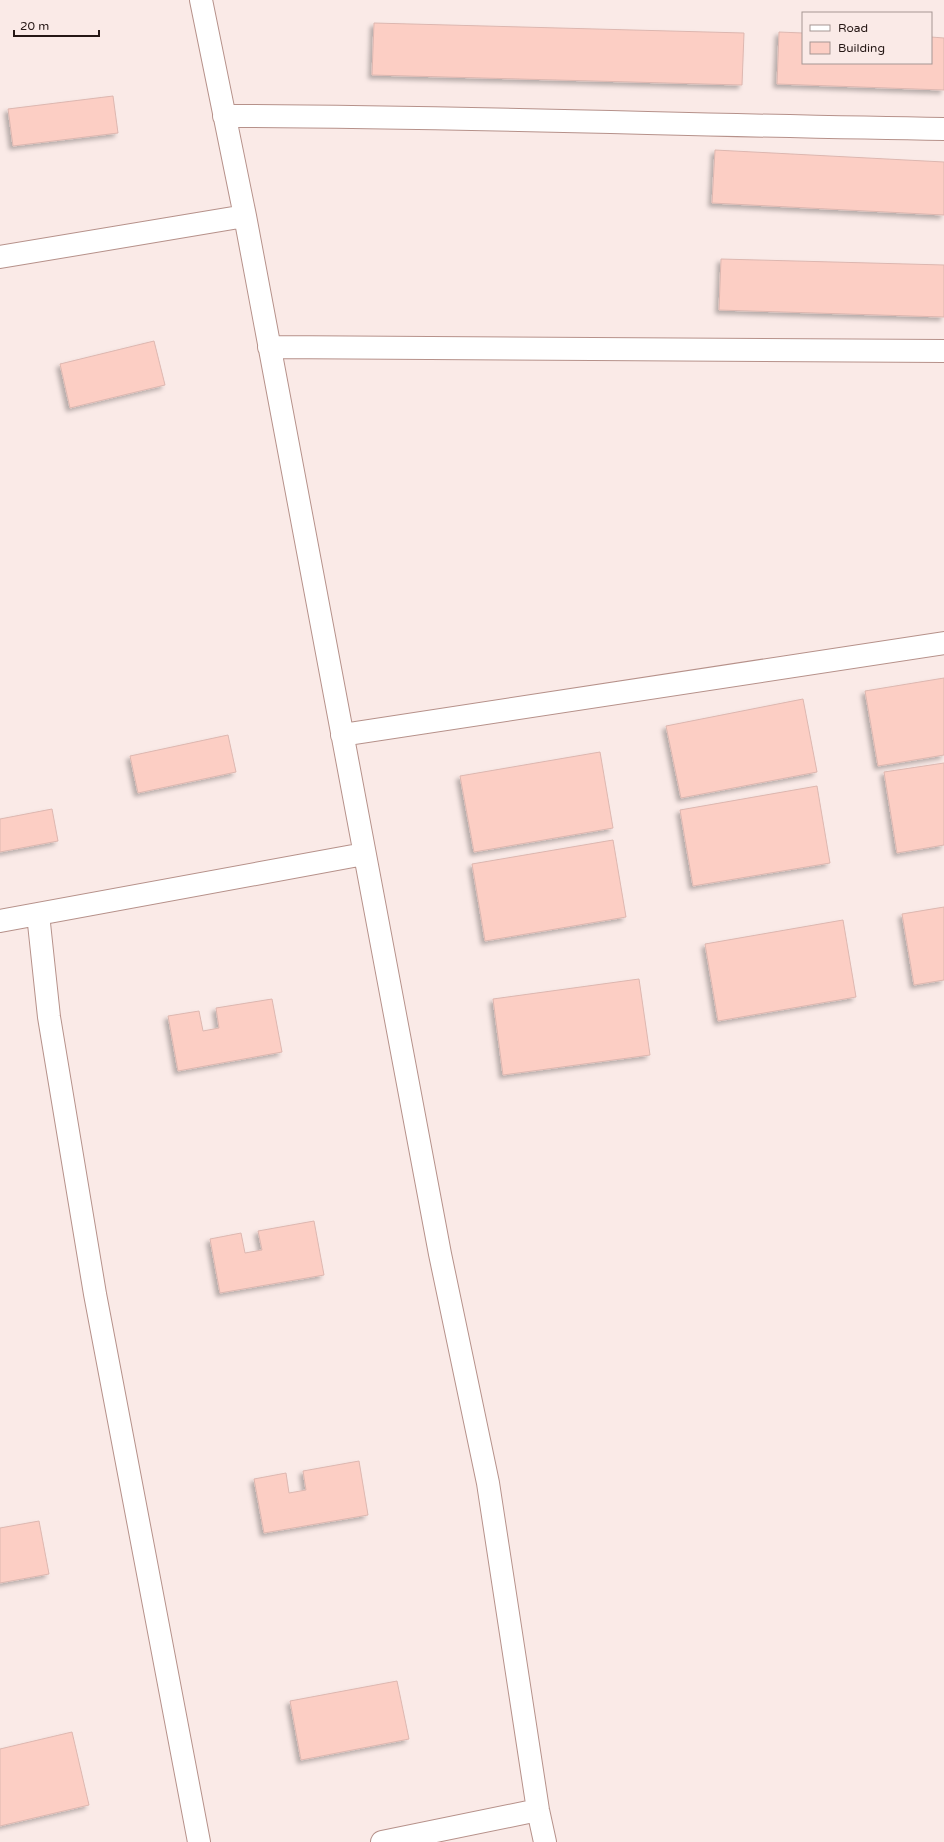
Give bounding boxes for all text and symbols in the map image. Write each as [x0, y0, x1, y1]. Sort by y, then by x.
scale bar [14, 12, 99, 38]
legend [802, 12, 932, 64]
text: 20 m [20, 19, 49, 33]
text: Road [838, 21, 868, 35]
text: Building [838, 41, 885, 55]

